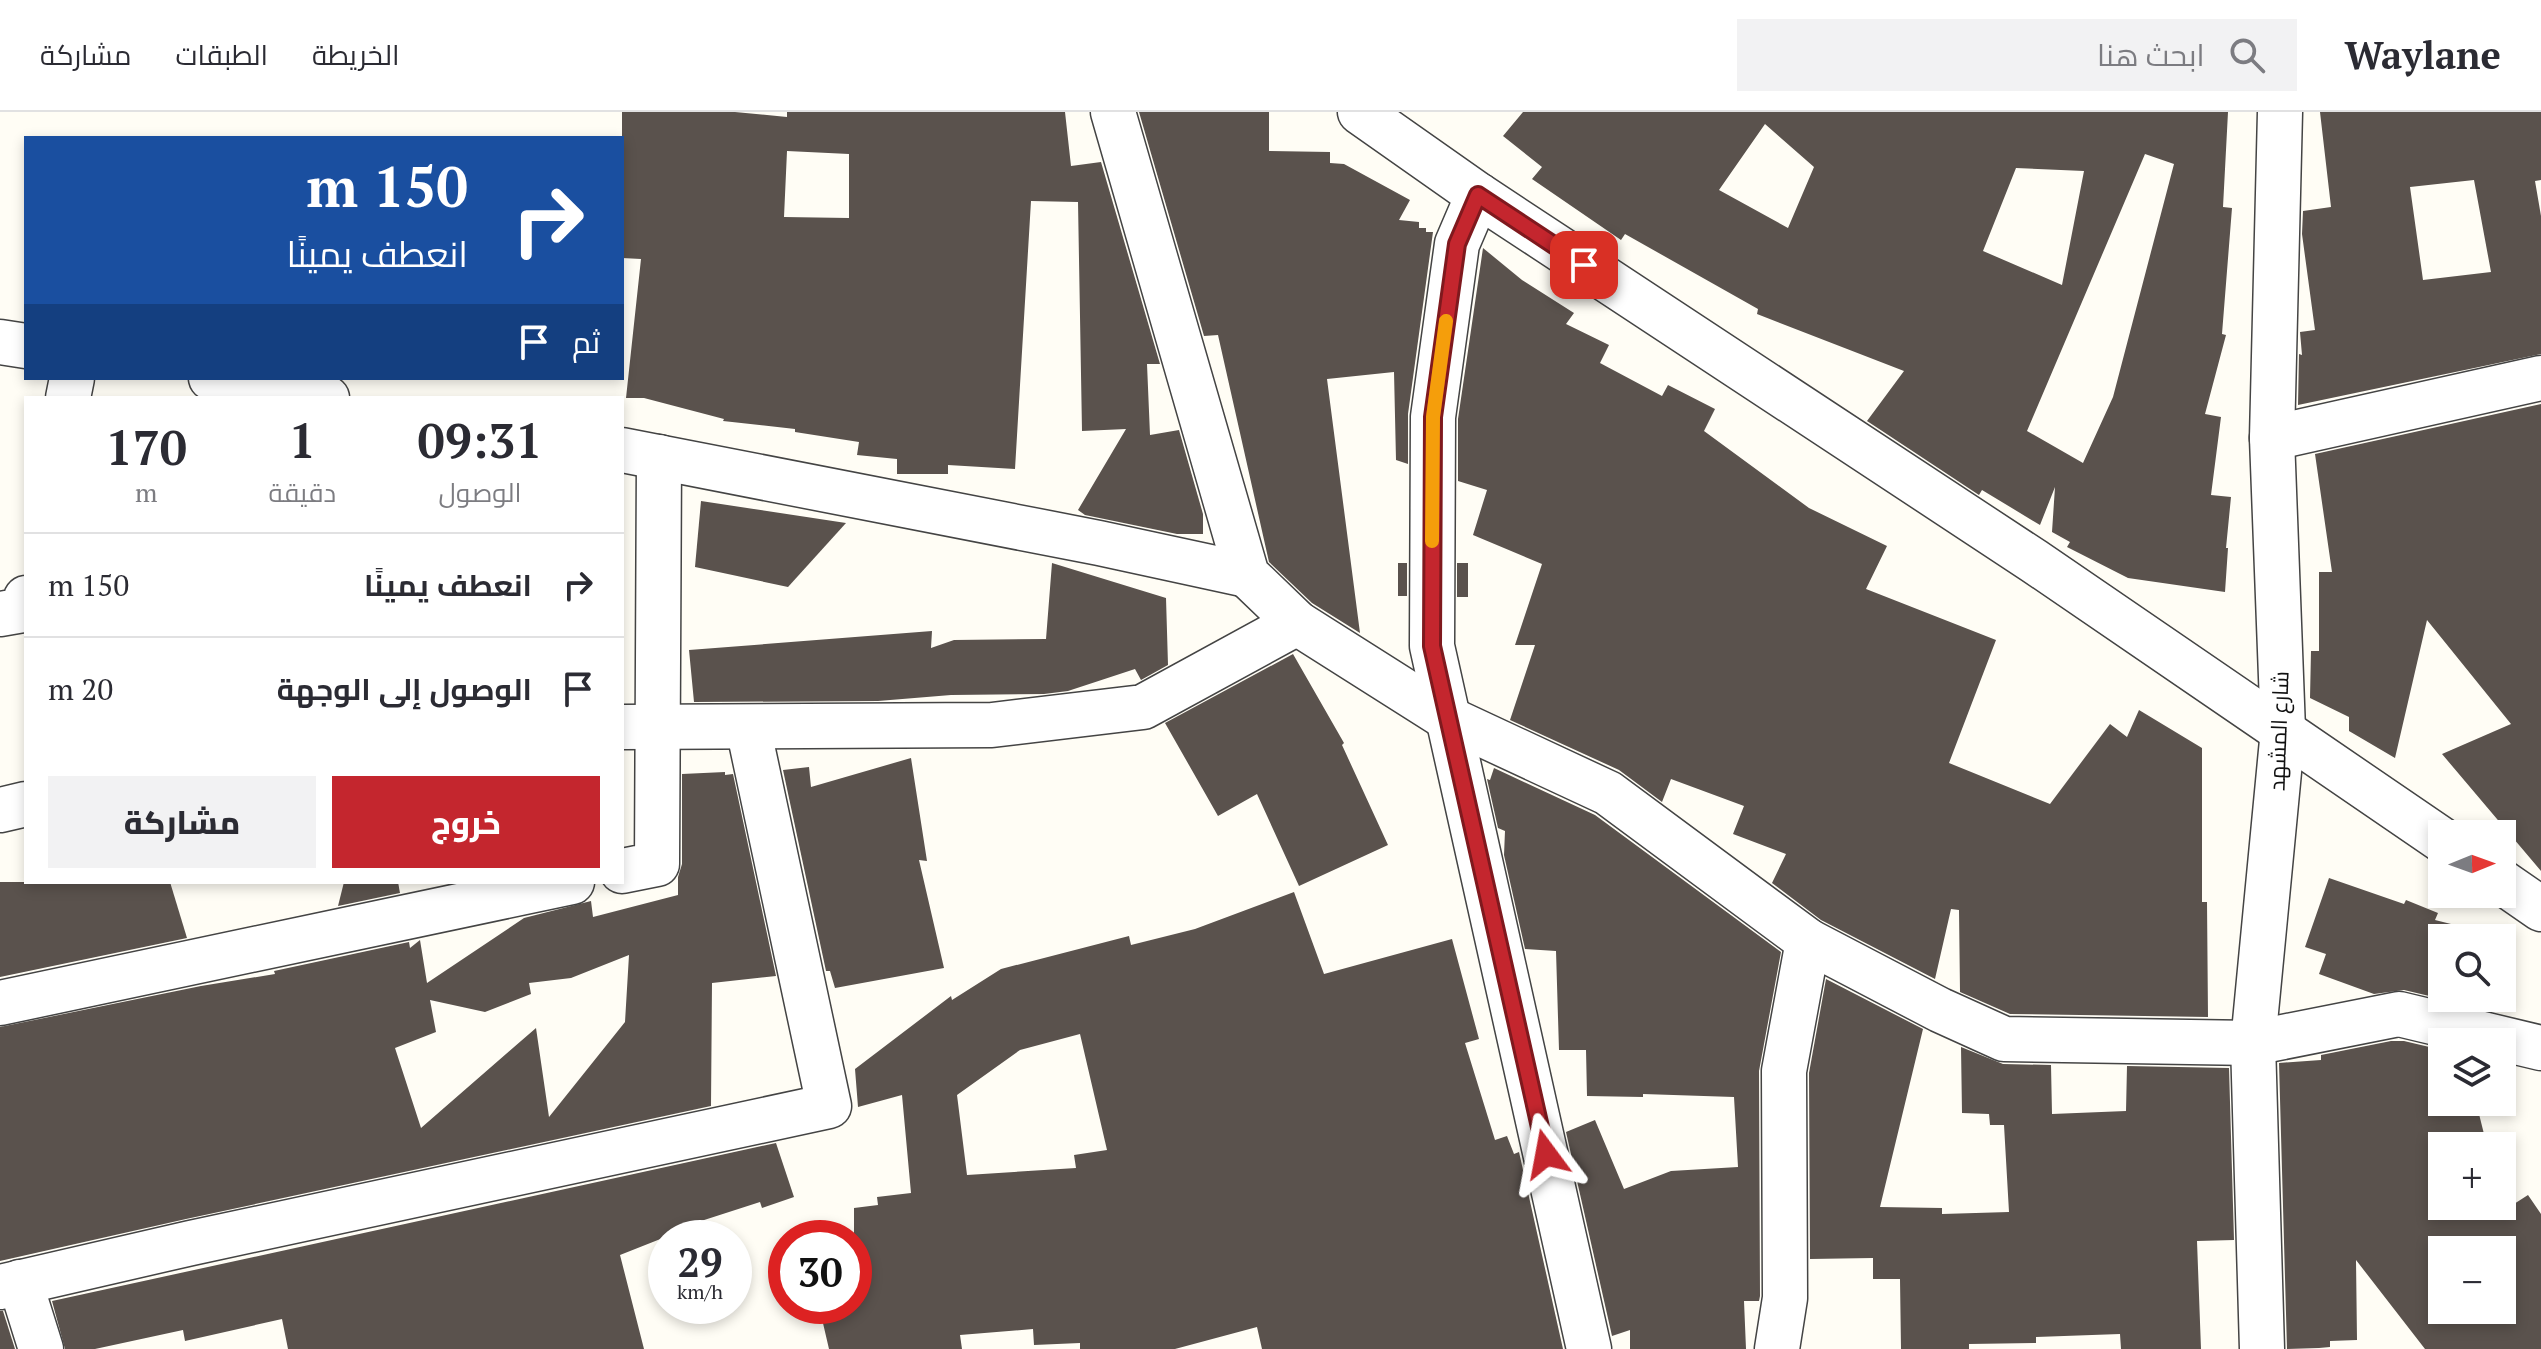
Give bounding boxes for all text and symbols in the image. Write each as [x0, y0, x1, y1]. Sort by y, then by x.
search box [1737, 19, 2297, 91]
text: Waylane [2345, 30, 2501, 80]
icon: search [2225, 33, 2269, 77]
text: ابحث هنا [2097, 35, 2205, 75]
text: مشاركة [40, 36, 131, 73]
text: الطبقات [175, 36, 268, 73]
text: الخريطة [312, 36, 399, 73]
text: 150 m [306, 149, 468, 223]
icon: right [496, 168, 600, 272]
text: انعطف يمينًا [286, 230, 468, 277]
pin [1550, 231, 1618, 299]
icon: arrive [1562, 243, 1606, 287]
icon: arrive [512, 320, 556, 364]
text: ثم [572, 322, 600, 362]
text: 1 [289, 408, 316, 472]
text: 09:31 [418, 408, 543, 472]
text: 170 [106, 415, 187, 479]
text: m [135, 475, 157, 509]
text: دقيقة [268, 475, 336, 509]
text: الوصول [439, 475, 521, 509]
icon: right [556, 563, 600, 607]
text: 150 m [48, 565, 129, 605]
text: انعطف يمينًا [364, 565, 532, 605]
icon: arrive [556, 667, 600, 711]
text: 20 m [48, 669, 113, 709]
text: الوصول إلى الوجهة [277, 669, 532, 709]
street label: شارع المشهد [2261, 671, 2296, 792]
button: مشاركة [48, 776, 316, 868]
button: خروج [332, 776, 600, 868]
north arrow [2428, 820, 2516, 908]
map controls [2428, 820, 2516, 1324]
button: search [2428, 924, 2516, 1012]
button: layers [2428, 1028, 2516, 1116]
position arrow [1504, 1112, 1588, 1196]
button: + [2428, 1132, 2516, 1220]
speed limit sign: 30 [768, 1220, 872, 1324]
text: 29 [677, 1235, 723, 1288]
button: − [2428, 1236, 2516, 1324]
text: km/h [677, 1278, 723, 1305]

